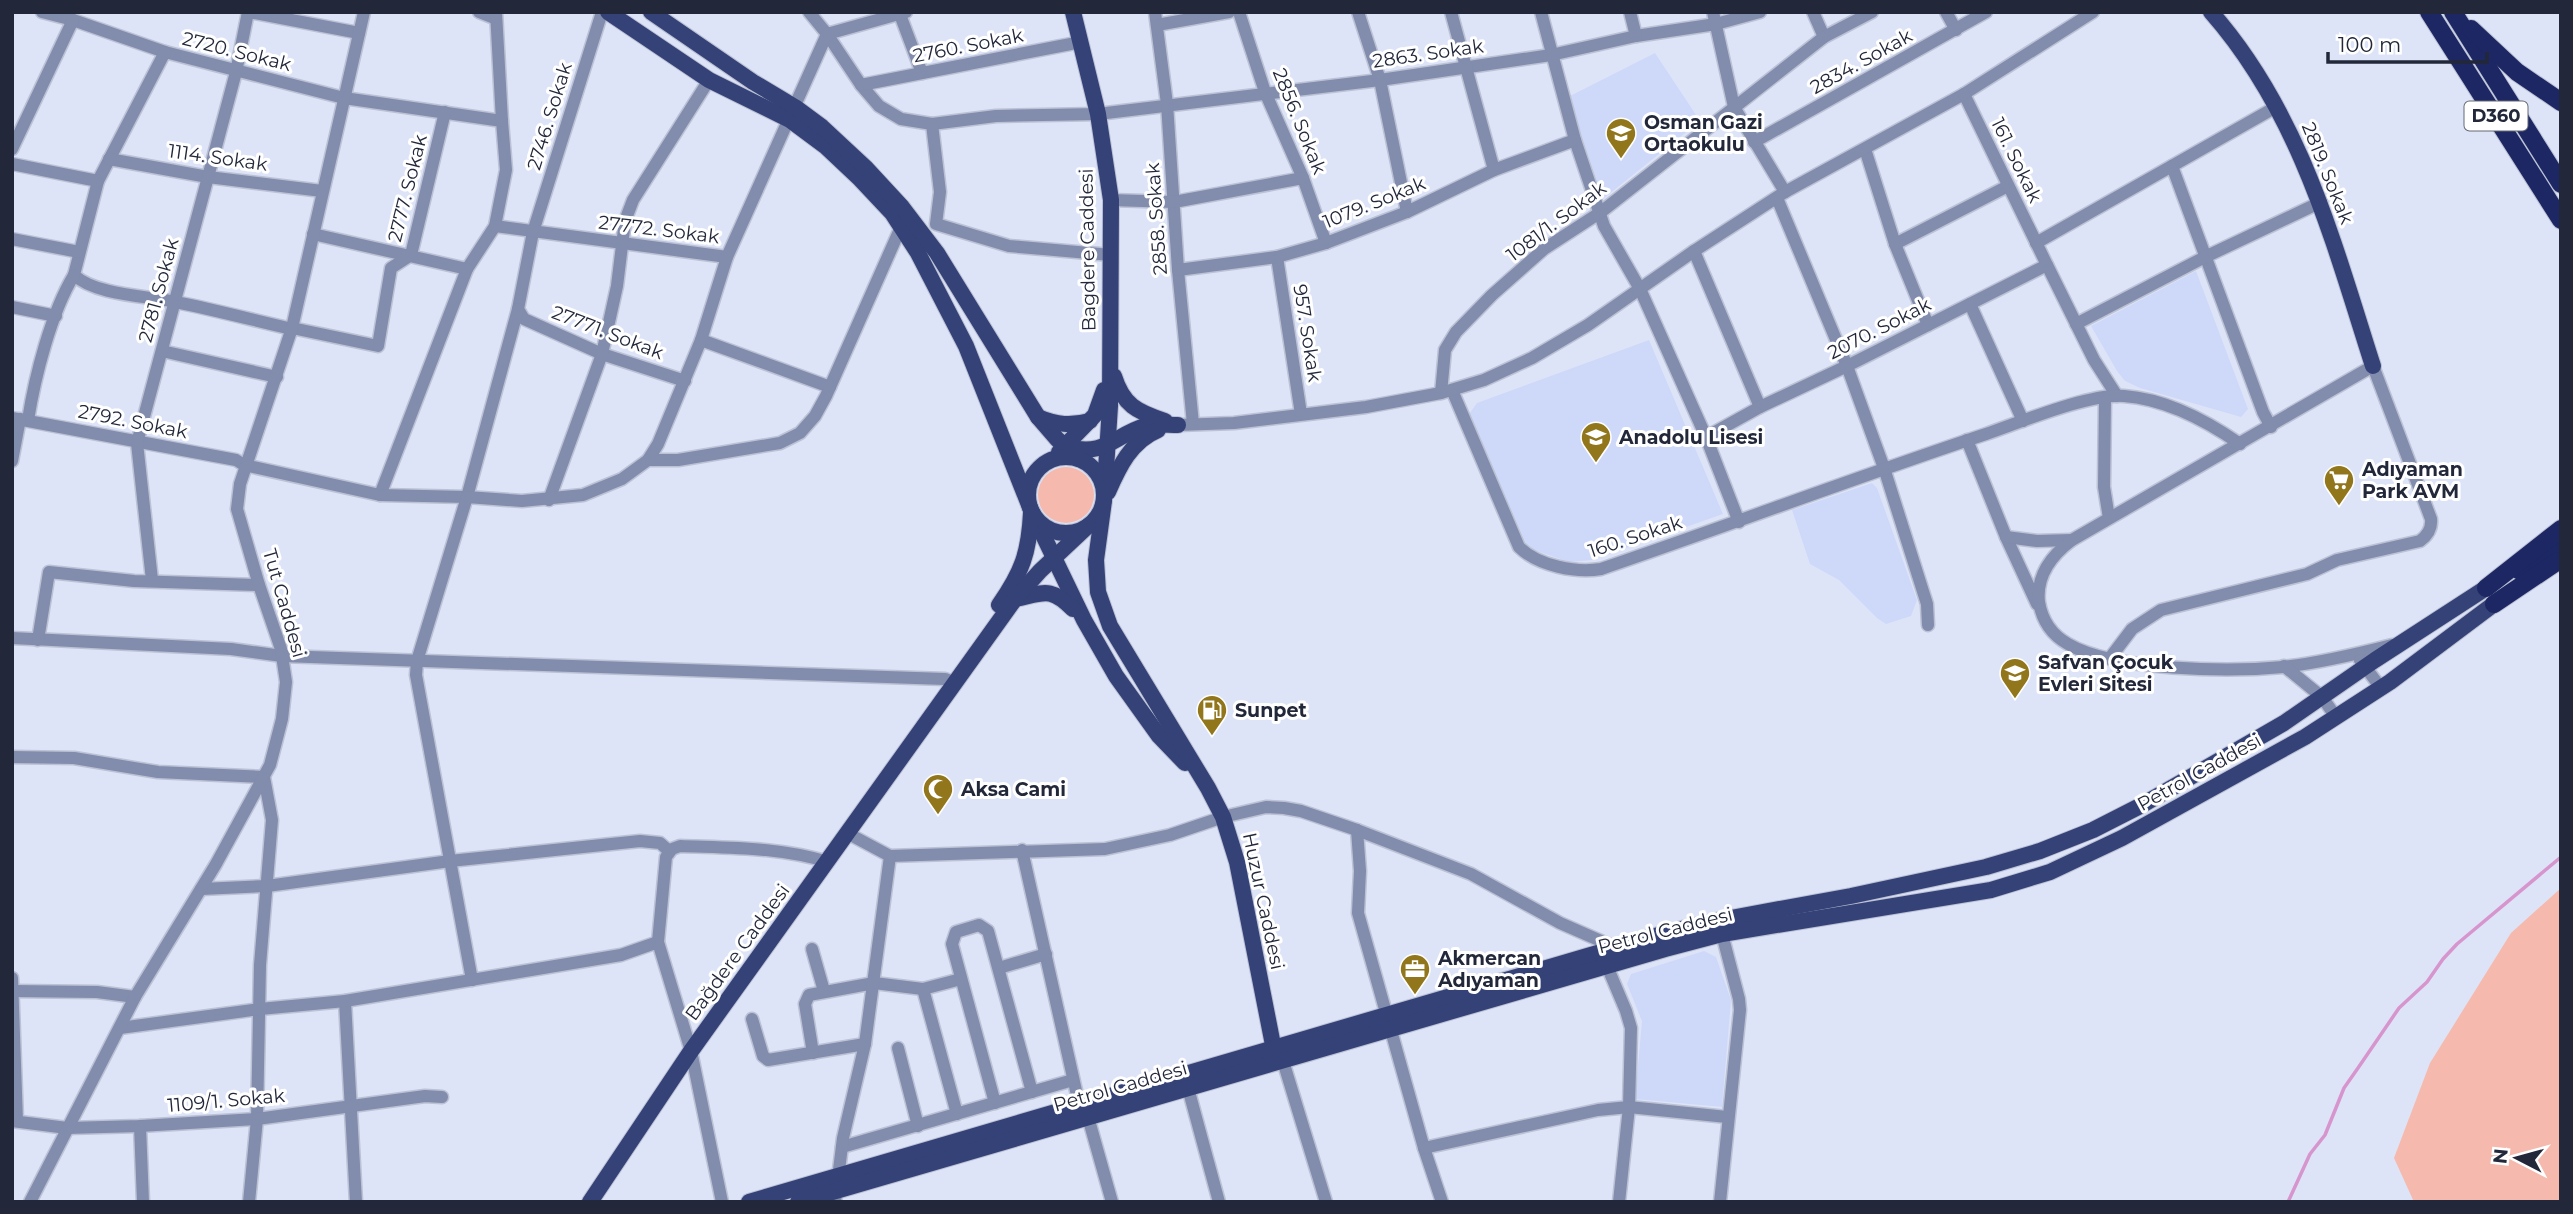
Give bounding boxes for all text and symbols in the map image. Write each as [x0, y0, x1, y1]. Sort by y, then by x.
scale bar [2328, 21, 2487, 65]
street label: 2760. Sokak [911, 23, 1026, 67]
street label: 2834. Sokak [1806, 24, 1917, 99]
street label: 2720. Sokak [180, 27, 294, 76]
text: 100 m [2338, 32, 2401, 57]
street label: 2863. Sokak [1371, 34, 1486, 73]
street label: 2746. Sokak [522, 59, 577, 173]
street label: 2856. Sokak [1268, 65, 1331, 178]
road number: D360 [2464, 102, 2528, 131]
place label: Osman Gazi Ortaokulu [1644, 111, 1763, 156]
street label: 161. Sokak [1986, 114, 2047, 207]
school or university icon: Osman Gazi Ortaokulu [1604, 116, 1638, 160]
street label: 2819. Sokak [2297, 119, 2359, 228]
street label: 2777. Sokak [383, 132, 432, 244]
street label: 1114. Sokak [167, 139, 270, 176]
street label: 2858. Sokak [1141, 162, 1172, 276]
street label: Bagdere Caddesi [1075, 168, 1100, 332]
street label: 1079. Sokak [1320, 171, 1429, 233]
street label: 1081/1. Sokak [1502, 176, 1611, 266]
street label: 27772. Sokak [597, 211, 721, 248]
street label: 2781. Sokak [134, 235, 184, 345]
street label: 957. Sokak [1288, 283, 1327, 384]
street label: 2070. Sokak [1824, 292, 1935, 364]
street label: 27771. Sokak [549, 301, 667, 365]
street label: 2792. Sokak [76, 400, 190, 443]
school or university icon: Anadolu Lisesi [1579, 420, 1613, 464]
place label: Anadolu Lisesi [1618, 426, 1763, 449]
place label: Adıyaman Park AVM [2361, 458, 2463, 503]
supermarket icon: Adıyaman Park AVM [2322, 463, 2356, 507]
street label: 160. Sokak [1585, 510, 1686, 562]
street label: Tut Caddesi [258, 546, 311, 660]
place label: Safvan Çocuk Evleri Sitesi [2038, 651, 2174, 696]
school or university icon: Safvan Çocuk Evleri Sitesi [1998, 656, 2032, 700]
fuel station icon: Sunpet [1195, 693, 1229, 737]
place label: Sunpet [1235, 699, 1307, 722]
street label: Petrol Caddesi [2133, 729, 2265, 816]
mosque icon: Aksa Cami [921, 772, 955, 816]
place label: Aksa Cami [960, 778, 1066, 801]
street label: Huzur Caddesi [1238, 831, 1289, 972]
street label: Bağdere Caddesi [680, 880, 795, 1025]
street label: Petrol Caddesi [1595, 903, 1735, 958]
place label: Akmercan Adıyaman [1437, 947, 1541, 992]
office icon: Akmercan Adıyaman [1398, 952, 1432, 996]
street label: Petrol Caddesi [1051, 1056, 1190, 1117]
street label: 1109/1. Sokak [166, 1084, 286, 1117]
north arrow [2482, 1123, 2552, 1193]
text: N [2488, 1147, 2513, 1165]

